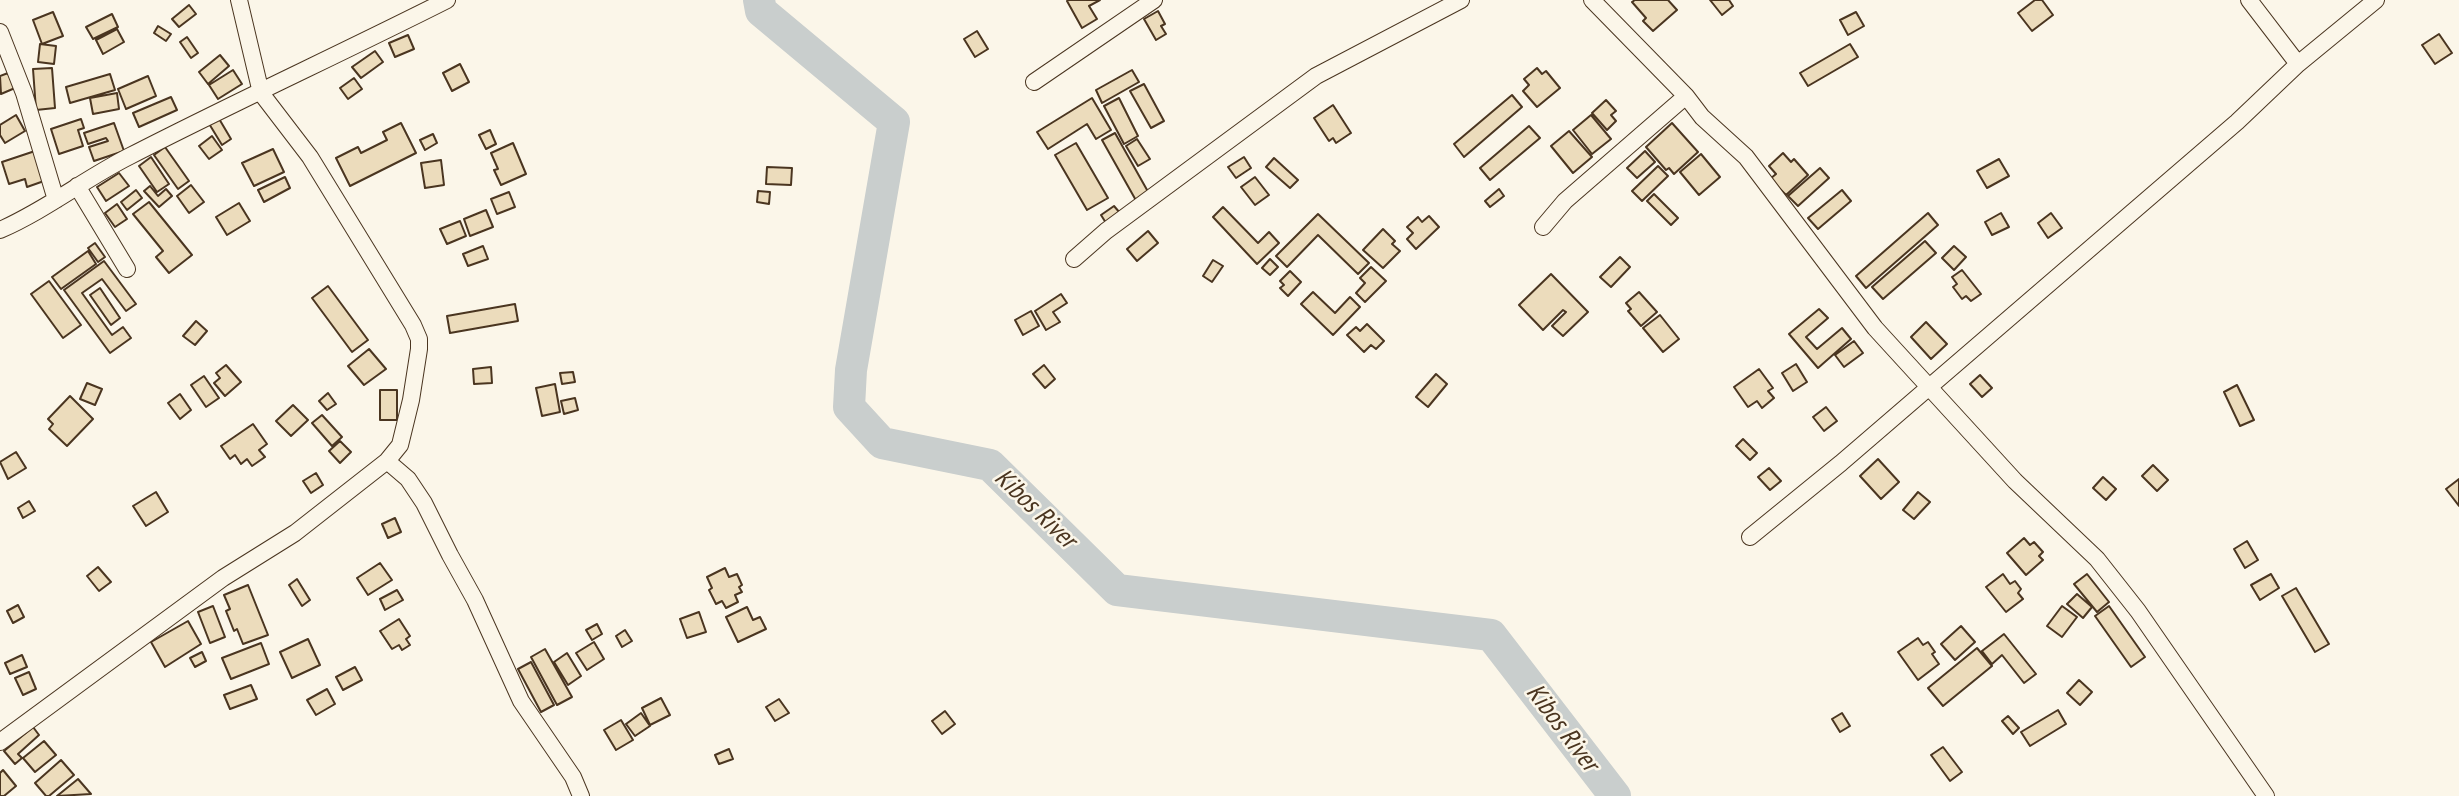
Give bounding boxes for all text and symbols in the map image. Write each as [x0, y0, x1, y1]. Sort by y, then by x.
water label: Kibos River [988, 463, 1082, 555]
water label: Kibos River [1519, 678, 1605, 778]

